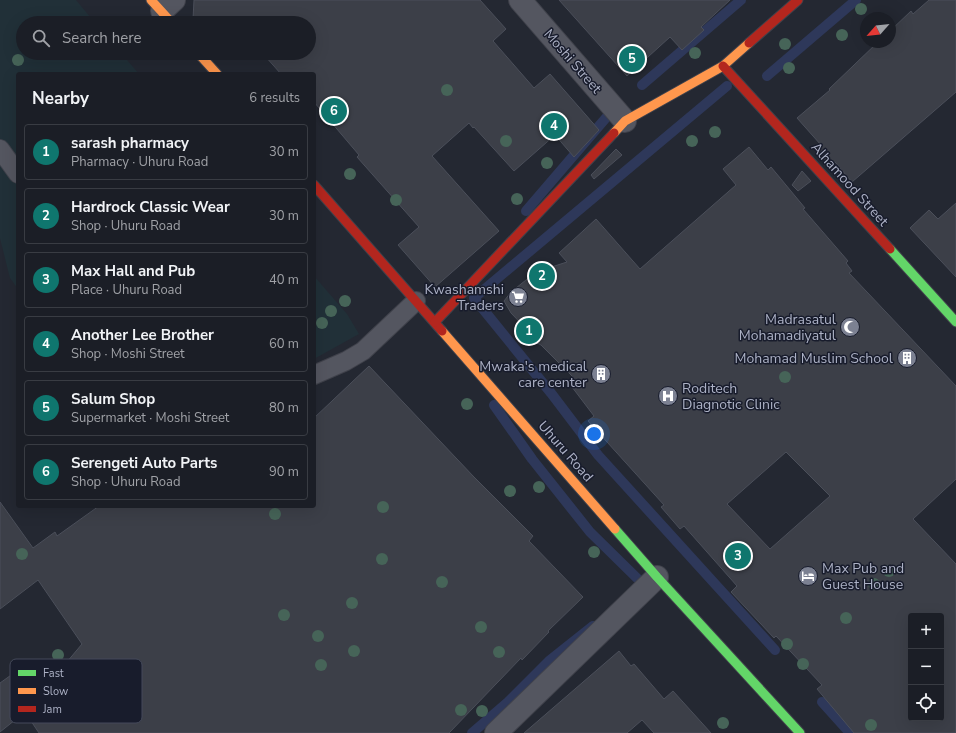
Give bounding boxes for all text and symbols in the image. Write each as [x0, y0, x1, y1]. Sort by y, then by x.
north arrow [860, 12, 896, 48]
search box [16, 16, 316, 60]
street label: Moshi Street [539, 25, 606, 98]
icon: search [30, 27, 52, 49]
text: Search here [62, 28, 142, 48]
pin: 5 [619, 44, 645, 74]
text: Nearby [32, 87, 89, 110]
text: 6 results [249, 89, 300, 107]
pin: 6 [321, 96, 347, 126]
pin: 4 [541, 111, 567, 141]
text: sarash pharmacy [71, 133, 189, 153]
street label: Alhamood Street [807, 138, 893, 231]
text: 1 [42, 143, 50, 161]
text: 30 m [269, 143, 299, 161]
text: Pharmacy · Uhuru Road [71, 153, 208, 171]
text: Hardrock Classic Wear [71, 197, 230, 217]
text: 2 [42, 207, 50, 225]
text: 30 m [269, 207, 299, 225]
text: Shop · Uhuru Road [71, 217, 181, 235]
text: Max Hall and Pub [71, 261, 195, 281]
pin: 2 [529, 261, 555, 291]
text: 3 [42, 271, 50, 289]
text: 40 m [269, 271, 299, 289]
place label: Kwashamshi Traders [425, 280, 504, 315]
text: Place · Uhuru Road [71, 281, 182, 299]
supermarket icon: Kwashamshi Traders [507, 286, 529, 308]
place label: Madrasatul Mohamadiyatul [739, 310, 837, 345]
pin: 1 [516, 316, 542, 346]
mosque icon: Madrasatul Mohamadiyatul [839, 316, 861, 338]
text: Another Lee Brother [71, 325, 214, 345]
text: 4 [42, 335, 50, 353]
text: 60 m [269, 335, 299, 353]
text: Shop · Moshi Street [71, 345, 185, 363]
building icon: Mohamad Muslim School [896, 347, 918, 369]
place label: Mohamad Muslim School [734, 349, 894, 368]
place label: Mwaka's medical care center [479, 357, 588, 392]
building icon: Mwaka's medical care center [590, 363, 612, 385]
place label: Roditech Diagnotic Clinic [682, 379, 780, 414]
hospital icon: Roditech Diagnotic Clinic [657, 385, 679, 407]
text: Salum Shop [71, 389, 155, 409]
text: 5 [42, 399, 50, 417]
text: 80 m [269, 399, 299, 417]
text: Supermarket · Moshi Street [71, 409, 229, 427]
street label: Uhuru Road [534, 417, 597, 486]
your location [584, 424, 604, 444]
text: Serengeti Auto Parts [71, 453, 217, 473]
text: 6 [42, 463, 50, 481]
text: 90 m [269, 463, 299, 481]
text: Shop · Uhuru Road [71, 473, 181, 491]
pin: 3 [725, 541, 751, 571]
place label: Max Pub and Guest House [822, 559, 904, 594]
hotel icon: Max Pub and Guest House [797, 565, 819, 587]
map controls [908, 613, 944, 721]
button: + [908, 613, 944, 649]
button: − [908, 649, 944, 685]
legend [10, 659, 142, 723]
text: Fast [43, 666, 64, 681]
text: Slow [43, 684, 68, 699]
button: locate [908, 685, 944, 721]
text: Jam [42, 702, 62, 717]

